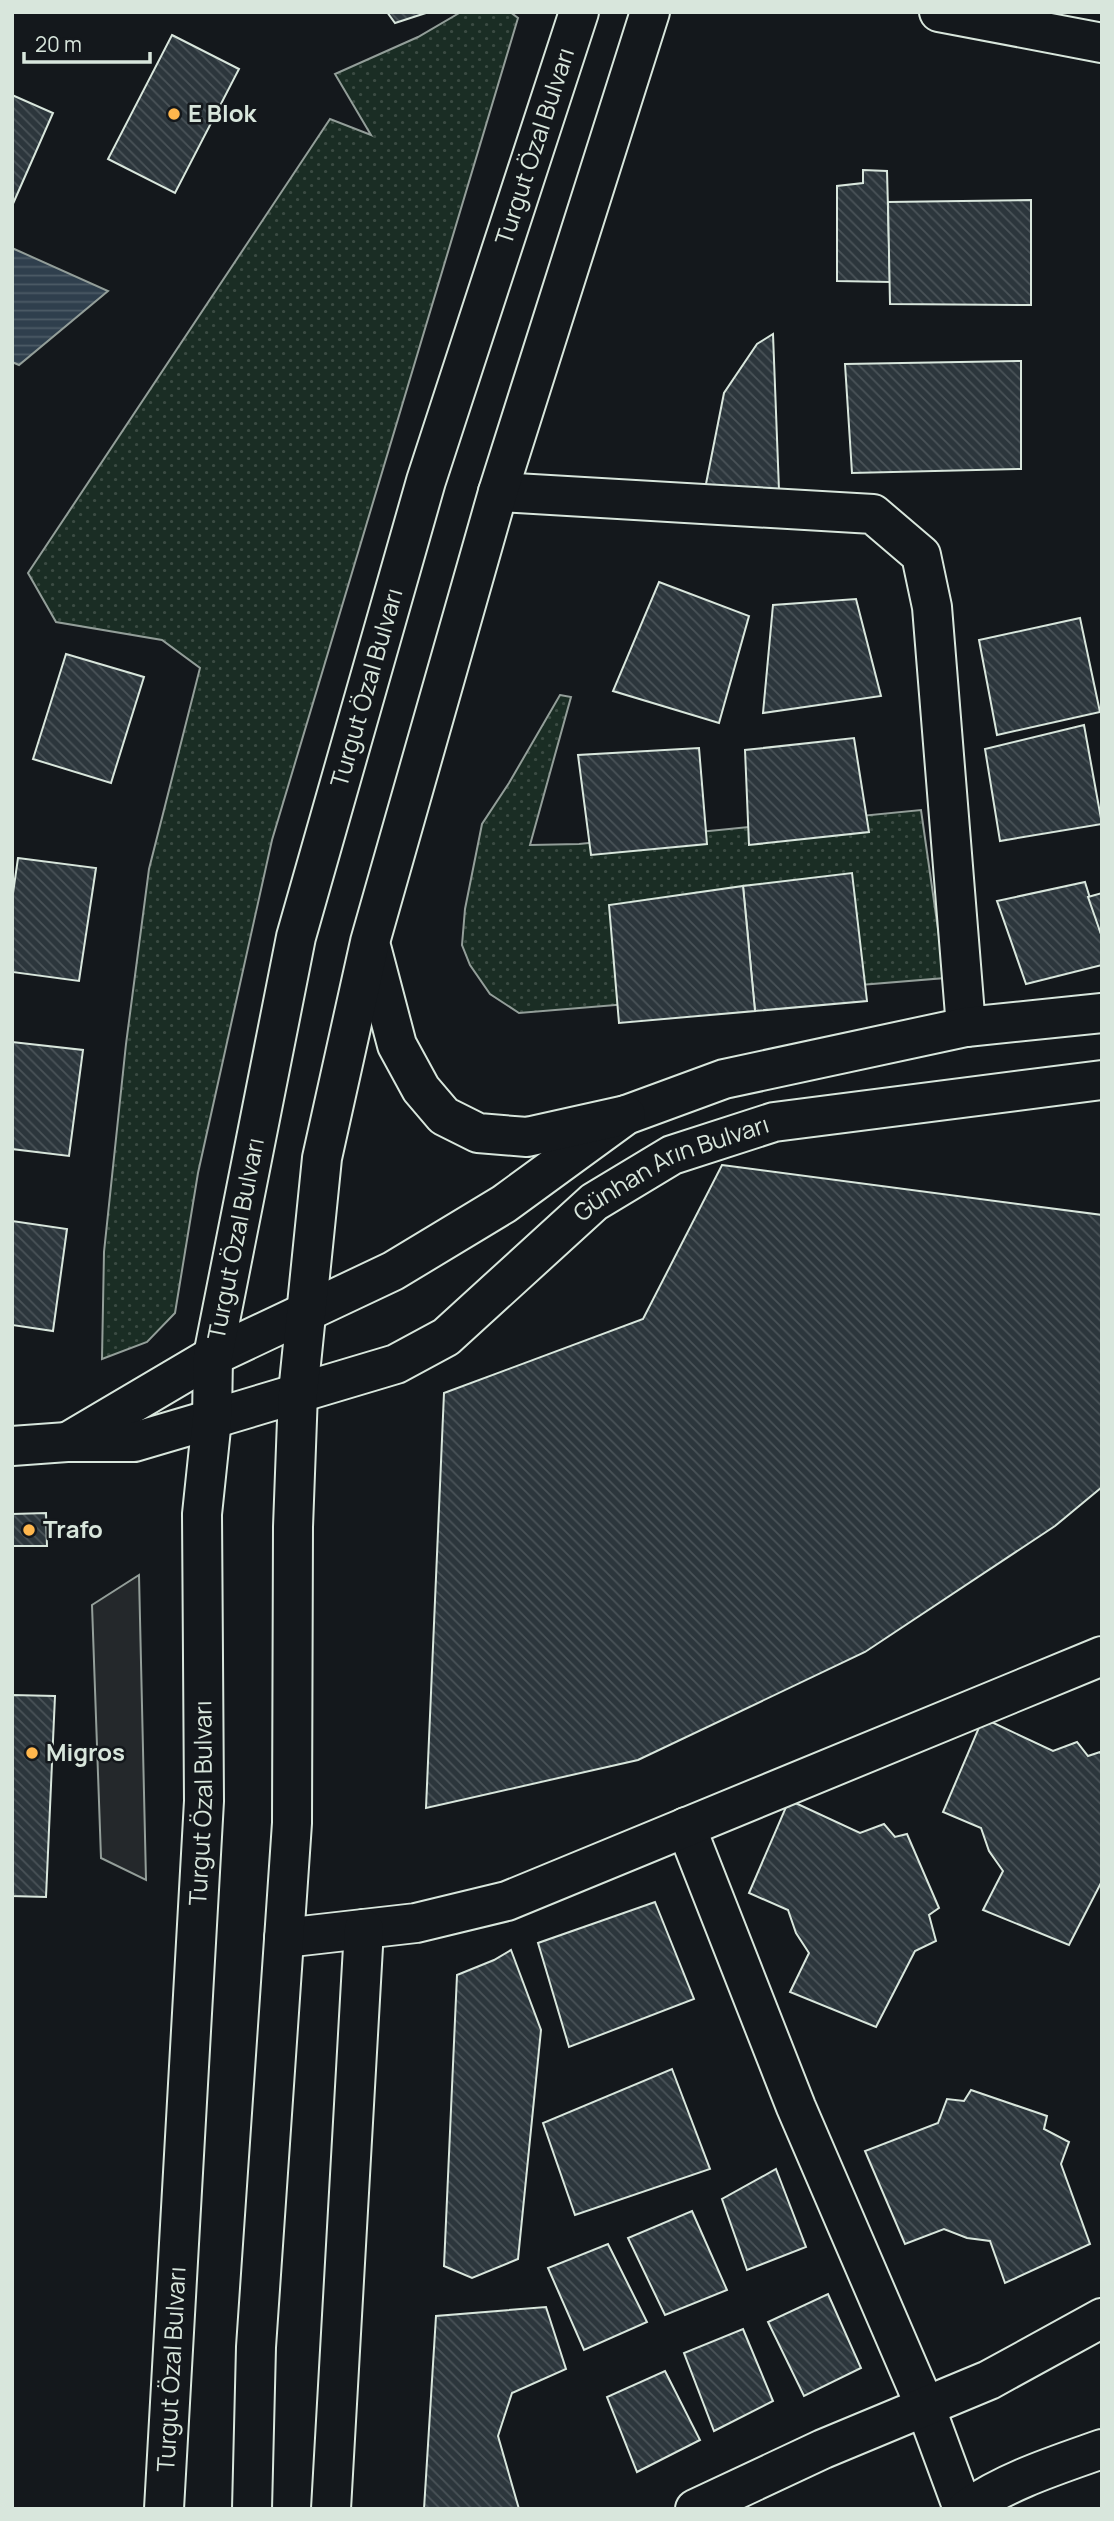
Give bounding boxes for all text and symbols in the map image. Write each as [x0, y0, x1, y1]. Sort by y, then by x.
scale bar [24, 21, 150, 65]
text: 20 m [35, 30, 82, 58]
street label: Turgut Özal Bulvarı [486, 43, 581, 249]
place label: E Blok [188, 96, 258, 129]
marker: E Blok [166, 106, 182, 122]
street label: Turgut Özal Bulvarı [322, 584, 410, 791]
street label: Günhan Arın Bulvarı [565, 1107, 773, 1228]
street label: Turgut Özal Bulvarı [199, 1135, 271, 1343]
place label: Trafo [43, 1512, 103, 1545]
marker: Trafo [21, 1522, 37, 1538]
street label: Turgut Özal Bulvarı [180, 1700, 219, 1906]
place label: Migros [46, 1735, 125, 1768]
marker: Migros [24, 1745, 40, 1761]
street label: Turgut Özal Bulvarı [148, 2266, 193, 2473]

